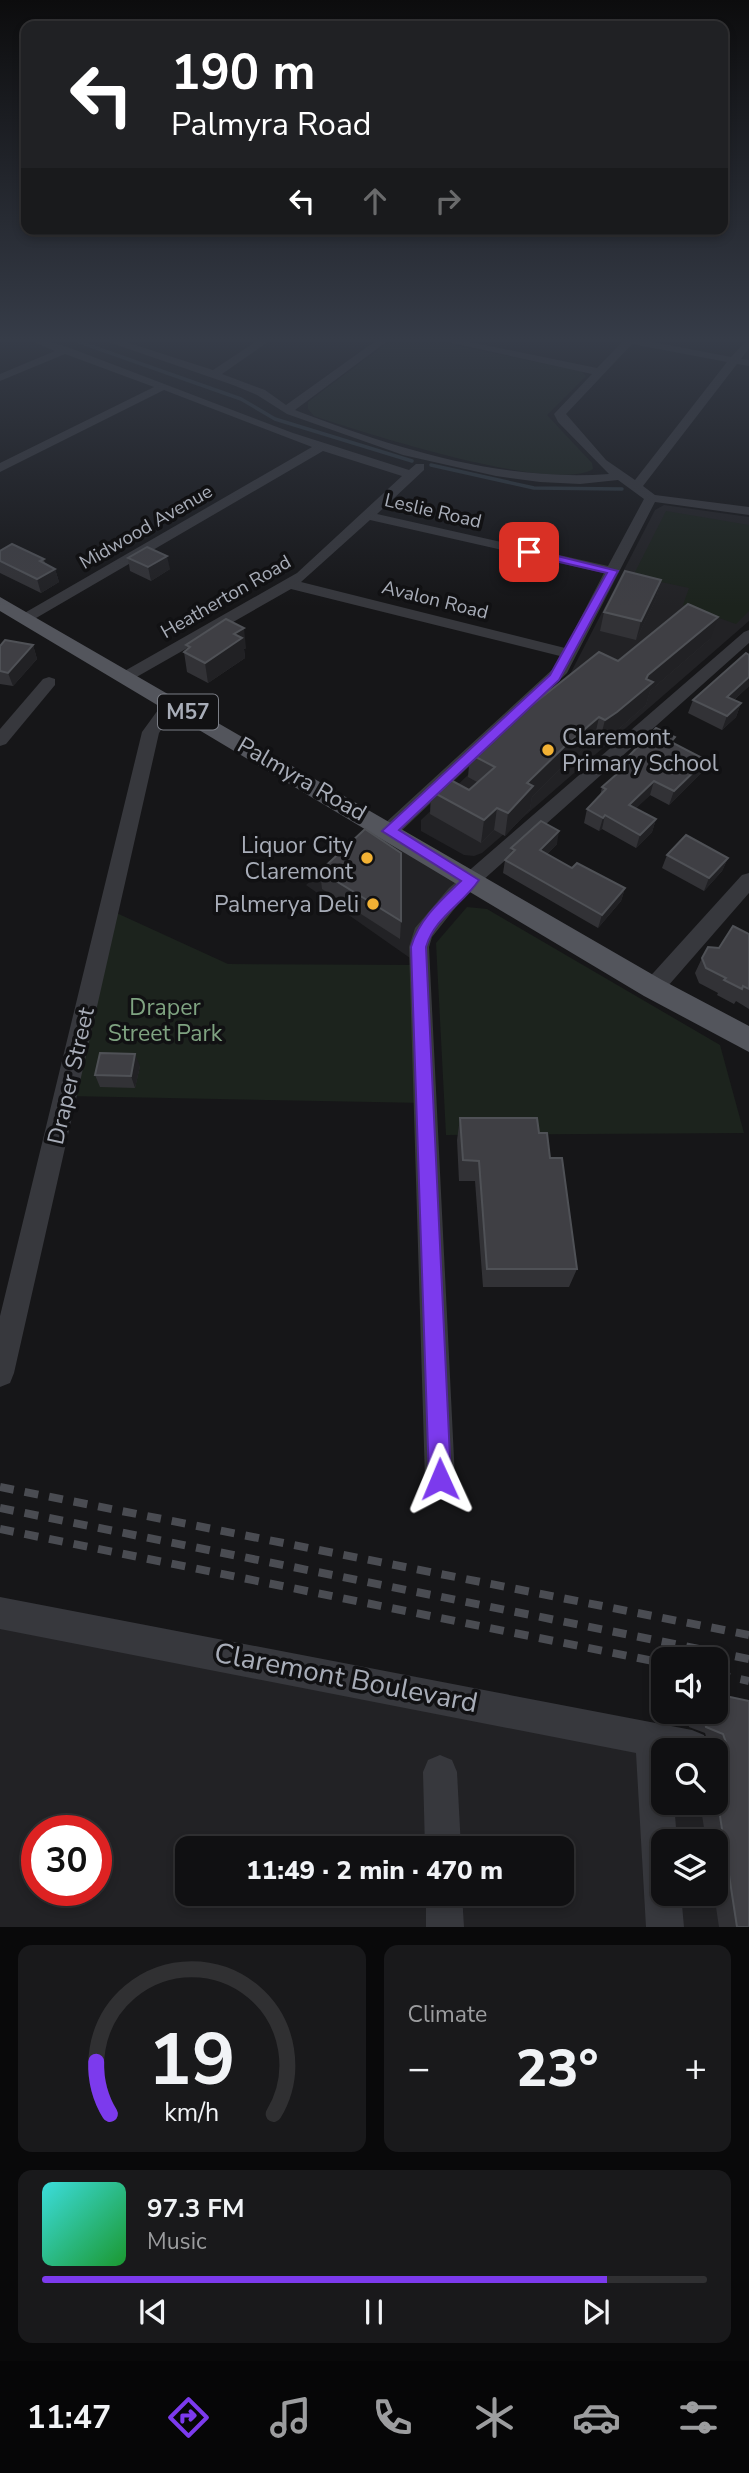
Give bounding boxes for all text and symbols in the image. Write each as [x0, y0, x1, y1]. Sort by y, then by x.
text: 190 m [171, 39, 315, 106]
icon: left [56, 49, 147, 140]
text: Palmyra Road [171, 103, 372, 146]
icon: left [283, 182, 321, 220]
icon: ahead [356, 182, 394, 220]
icon: right [429, 182, 467, 220]
street label: Midwood Avenue [75, 478, 217, 576]
street label: Leslie Road [382, 487, 484, 535]
pin [499, 522, 559, 582]
icon: arrive [510, 533, 548, 571]
street label: Heatherton Road [156, 549, 296, 645]
street label: Avalon Road [379, 574, 491, 626]
road number: M57 [158, 694, 218, 730]
place label: Claremont Primary School [562, 722, 719, 779]
street label: Palmyra Road [232, 730, 372, 828]
marker: Claremont Primary School [540, 742, 556, 758]
place label: Liquor City Claremont [241, 830, 354, 887]
marker: Liquor City Claremont [359, 850, 375, 866]
place label: Palmerya Deli [214, 889, 359, 920]
marker: Palmerya Deli [365, 896, 381, 912]
park label: Draper Street Park [108, 992, 223, 1049]
street label: Draper Street [40, 1003, 102, 1148]
position arrow [403, 1442, 477, 1516]
street label: Claremont Boulevard [211, 1634, 481, 1722]
map controls [651, 1647, 728, 1906]
button: sound [651, 1647, 728, 1724]
button: search [651, 1738, 728, 1815]
speed limit sign: 30 [21, 1815, 112, 1906]
button: layers [651, 1829, 728, 1906]
text: 11:49 · 2 min · 470 m [246, 1853, 503, 1888]
text: Climate [408, 1999, 487, 2030]
text: 19 [148, 2011, 235, 2111]
text: 23° [516, 2033, 598, 2104]
text: − [408, 2043, 430, 2094]
text: + [684, 2043, 707, 2094]
text: km/h [164, 2096, 219, 2130]
text: 97.3 FM [147, 2191, 244, 2226]
text: Music [147, 2226, 207, 2257]
icon: previous [134, 2293, 172, 2331]
icon: pause [355, 2293, 393, 2331]
icon: next [577, 2293, 615, 2331]
icon: directions [164, 2393, 213, 2442]
icon: music [266, 2393, 315, 2442]
icon: phone [368, 2393, 417, 2442]
icon: climate [470, 2393, 519, 2442]
icon: car [572, 2393, 621, 2442]
icon: filters [674, 2393, 723, 2442]
text: 11:47 [26, 2396, 111, 2439]

